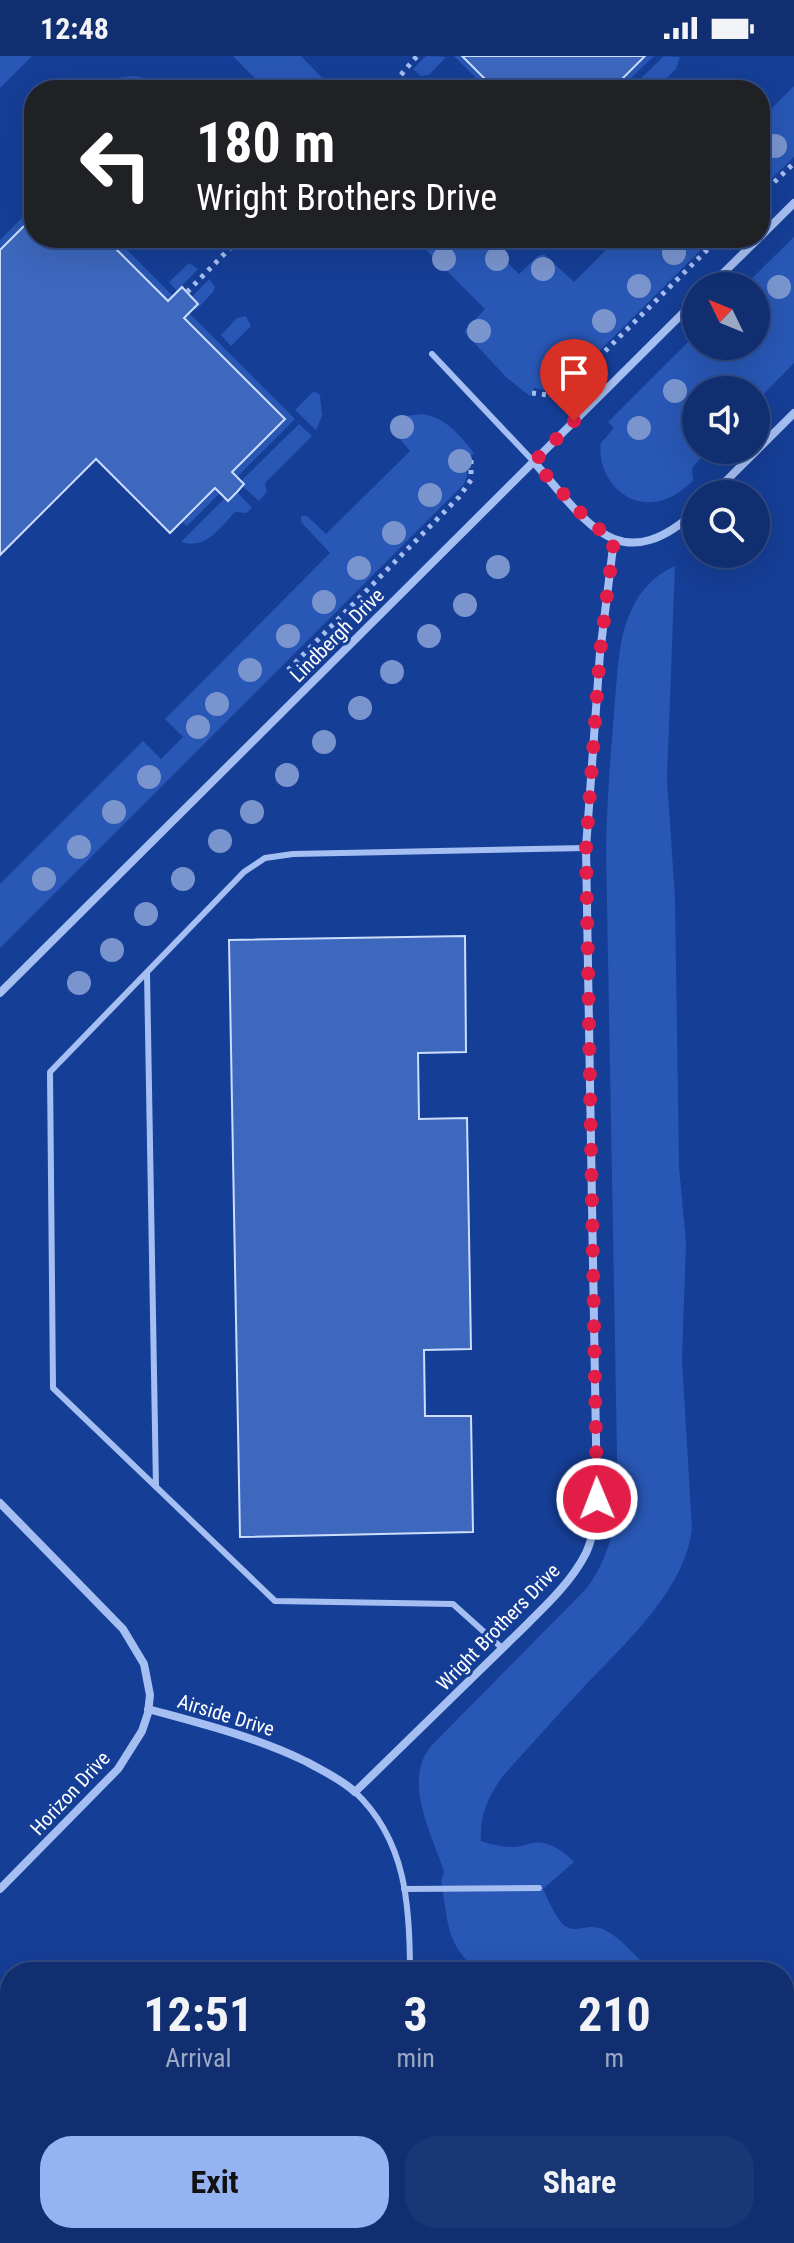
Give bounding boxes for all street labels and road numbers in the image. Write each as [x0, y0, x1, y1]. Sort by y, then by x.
street label: Lindbergh Drive [285, 583, 389, 687]
street label: Wright Brothers Drive [431, 1559, 565, 1695]
street label: Airside Drive [175, 1689, 277, 1741]
street label: Horizon Drive [25, 1746, 115, 1840]

